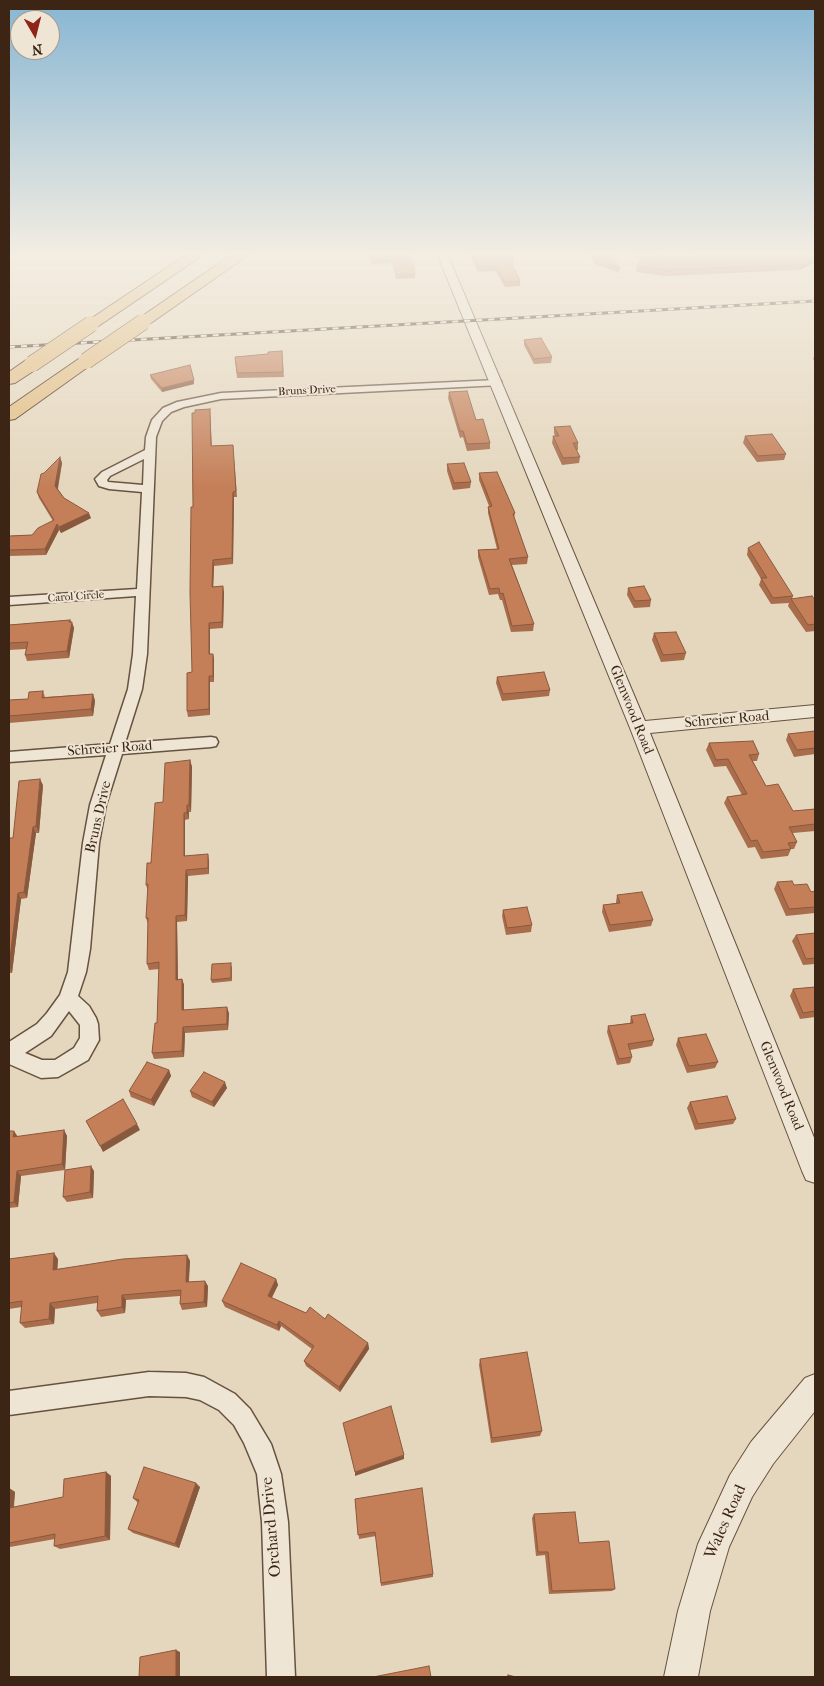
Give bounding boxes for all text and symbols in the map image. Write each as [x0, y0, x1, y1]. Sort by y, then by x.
north arrow [10, 10, 60, 60]
text: N [31, 40, 43, 59]
street label: Bruns Drive [278, 383, 336, 399]
street label: Carol Circle [47, 588, 105, 606]
street label: Glenwood Road [605, 663, 657, 757]
street label: Schreier Road [684, 708, 770, 732]
street label: Schreier Road [67, 738, 153, 760]
street label: Bruns Drive [83, 779, 115, 855]
street label: Glenwood Road [755, 1039, 807, 1133]
street label: Orchard Drive [258, 1476, 286, 1578]
street label: Wales Road [701, 1482, 751, 1562]

